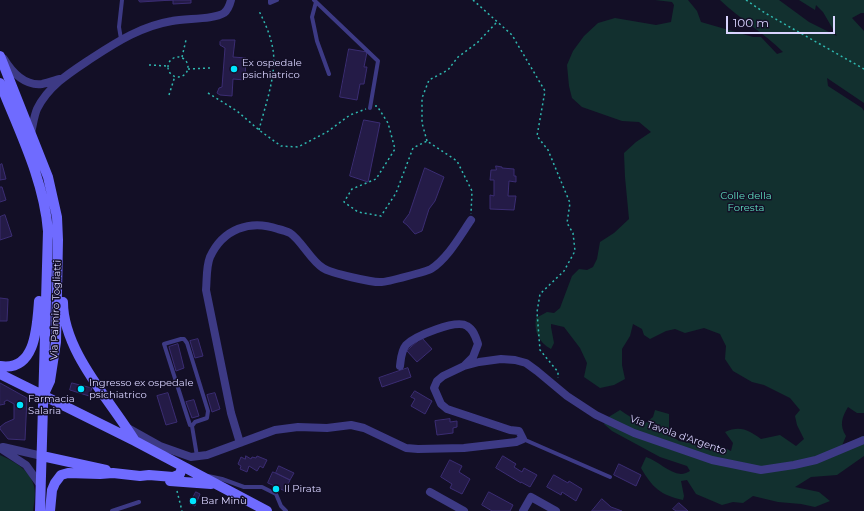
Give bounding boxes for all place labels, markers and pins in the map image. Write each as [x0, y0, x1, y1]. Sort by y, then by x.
place label: Ex ospedale psichiatrico [242, 57, 302, 80]
marker: Ex ospedale psichiatrico [229, 64, 239, 74]
place label: Ingresso ex ospedale psichiatrico [89, 377, 193, 400]
marker: Ingresso ex ospedale psichiatrico [76, 384, 86, 394]
place label: Farmacia Salaria [28, 393, 75, 416]
marker: Farmacia Salaria [15, 400, 25, 410]
place label: Il Pirata [284, 483, 321, 495]
marker: Il Pirata [271, 484, 281, 494]
place label: Bar Minù [201, 495, 247, 507]
marker: Bar Minù [188, 496, 198, 506]

